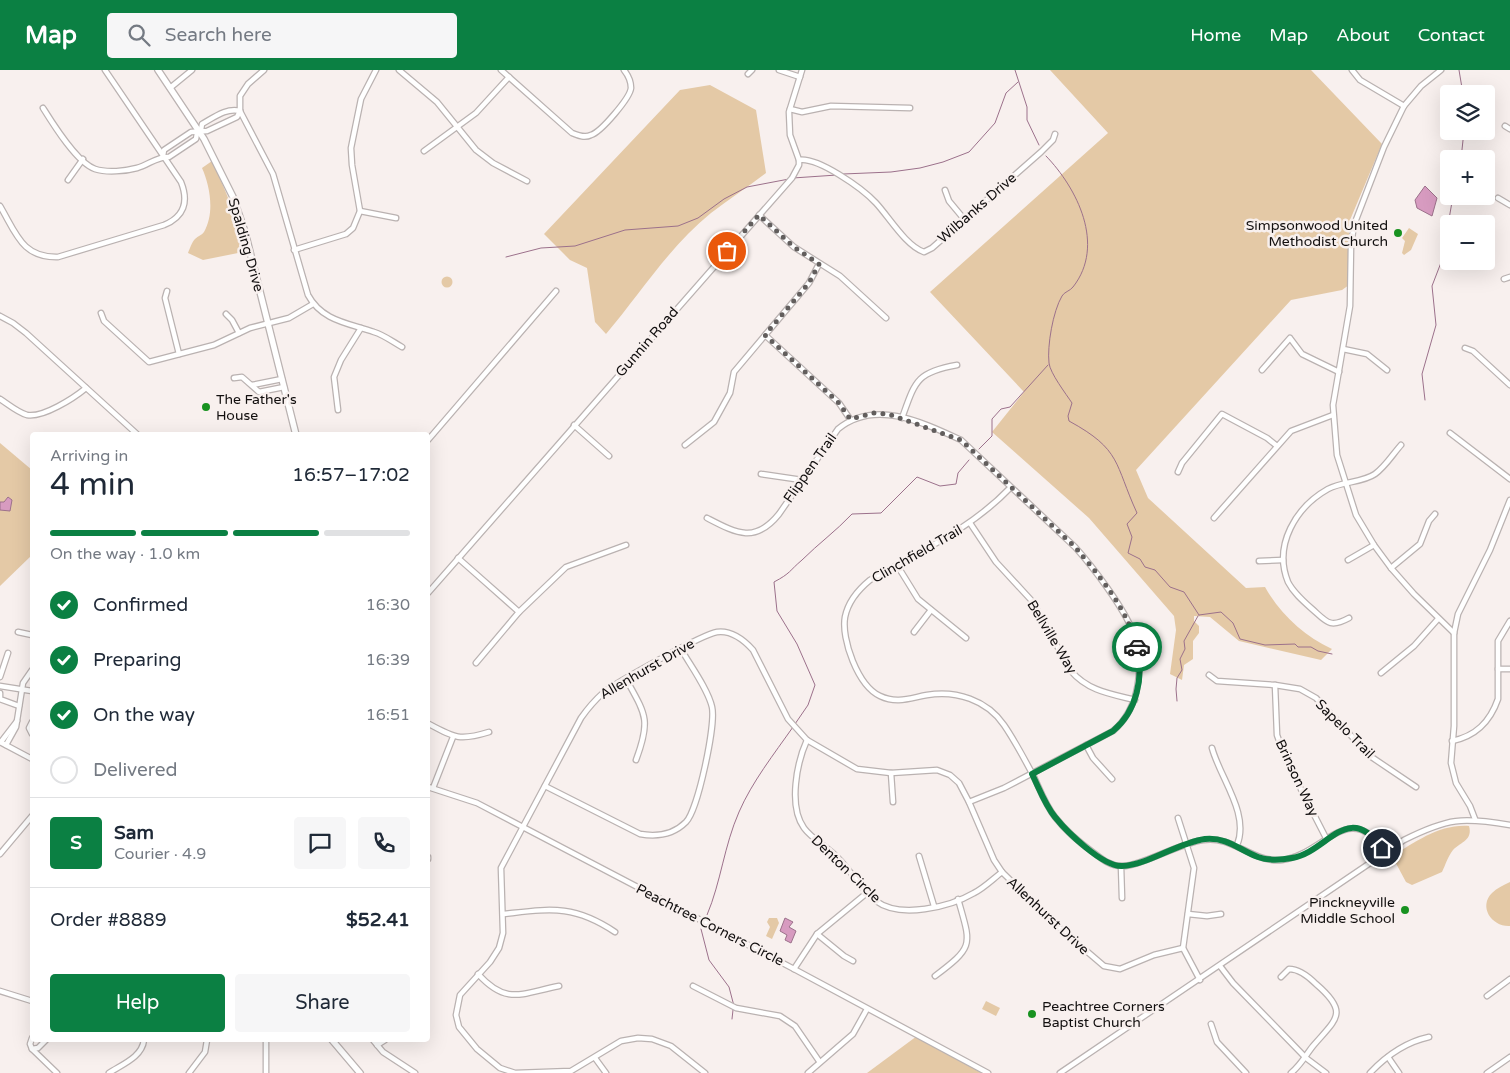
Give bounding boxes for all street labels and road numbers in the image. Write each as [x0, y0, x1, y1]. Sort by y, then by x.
street label: Wilbanks Drive [934, 169, 1020, 247]
street label: Spalding Drive [225, 196, 267, 294]
street label: Gunnin Road [612, 304, 682, 380]
street label: Flippen Trail [780, 430, 840, 506]
street label: Clinchfield Trail [869, 521, 965, 587]
street label: Bellville Way [1023, 597, 1081, 677]
street label: Allenhurst Drive [597, 635, 697, 703]
street label: Sapelo Trail [1312, 696, 1378, 762]
street label: Brinson Way [1272, 737, 1322, 820]
street label: Denton Circle [808, 832, 884, 906]
street label: Allenhurst Drive [1003, 874, 1093, 959]
street label: Peachtree Corners Circle [633, 880, 787, 970]

